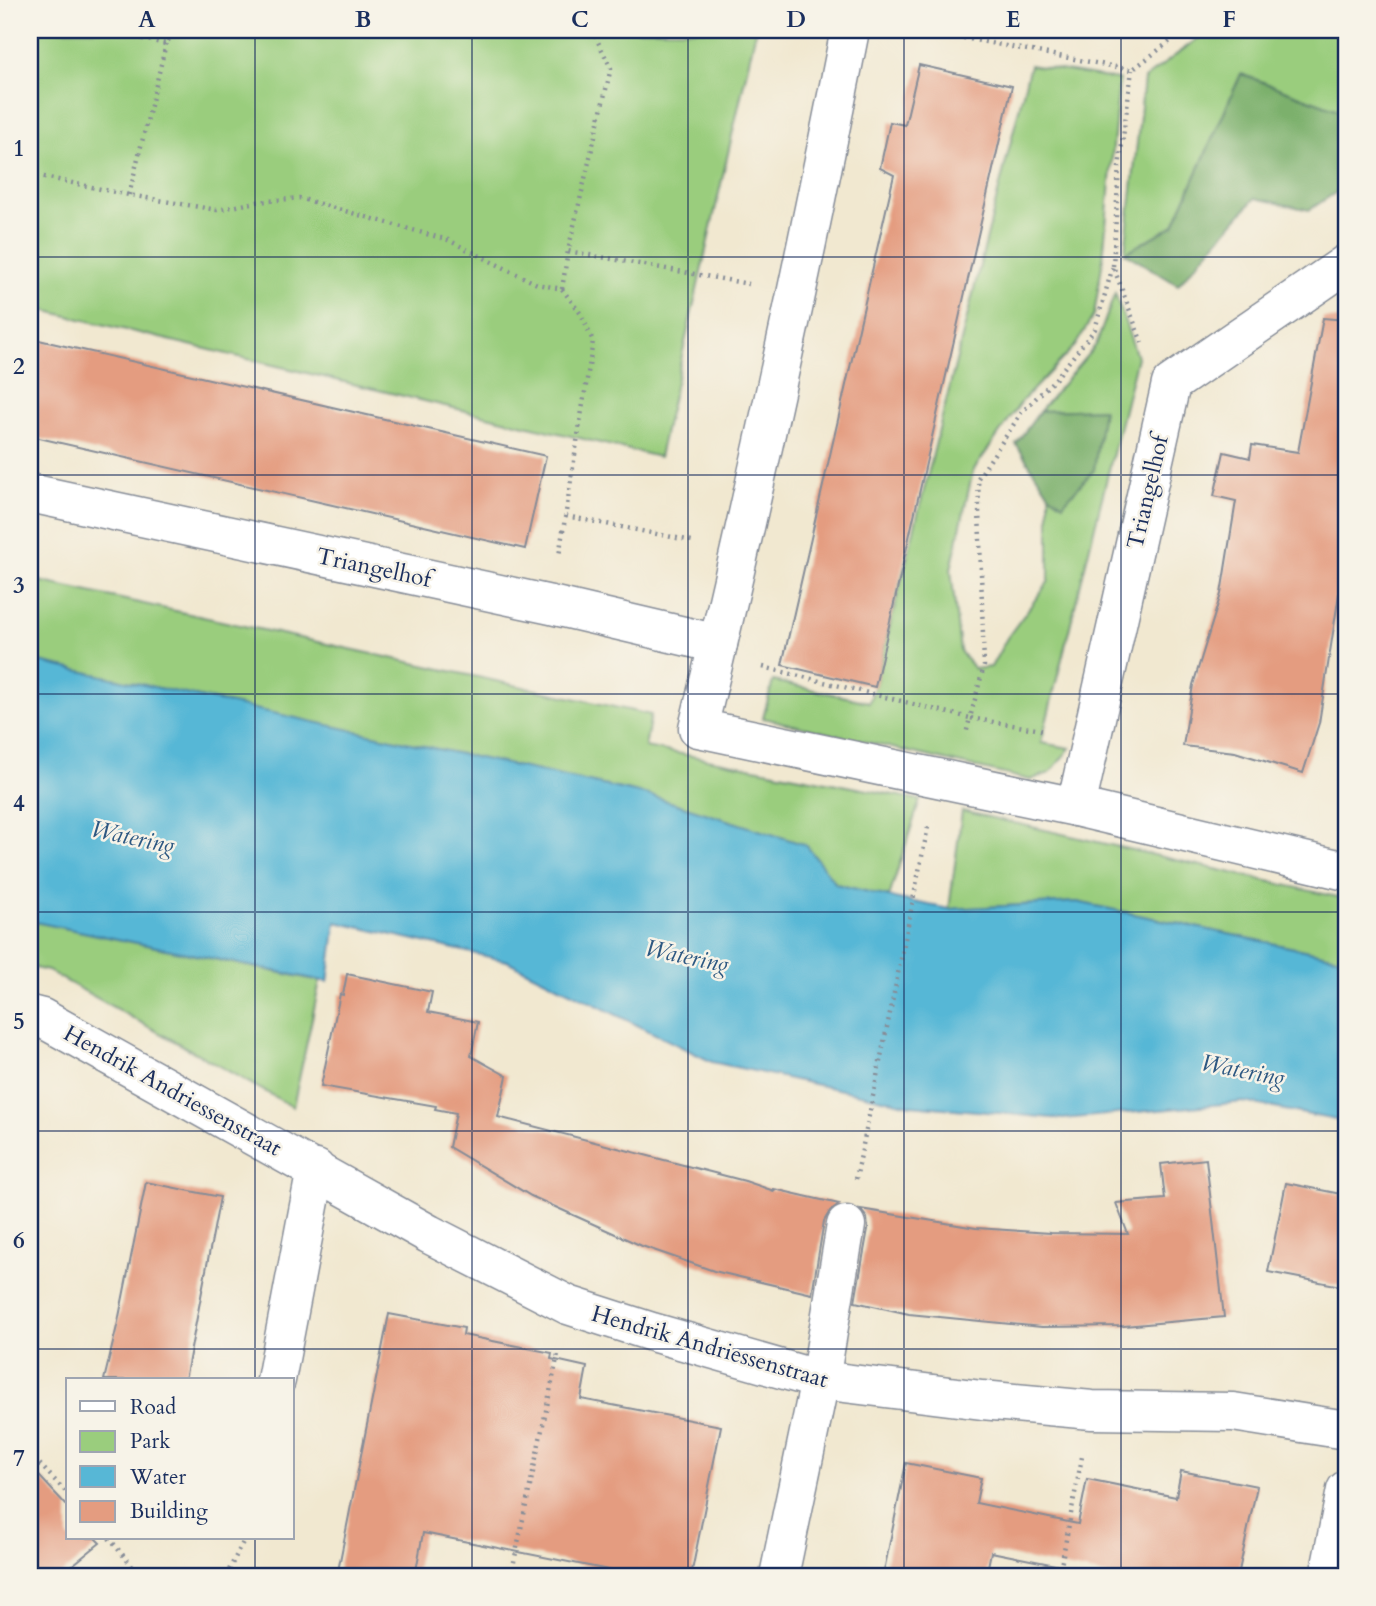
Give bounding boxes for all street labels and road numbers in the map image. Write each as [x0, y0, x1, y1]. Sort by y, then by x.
street label: Triangelhof [1119, 428, 1177, 552]
street label: Triangelhof [314, 540, 438, 596]
street label: Hendrik Andriessenstraat [58, 1018, 287, 1163]
street label: Hendrik Andriessenstraat [588, 1298, 832, 1395]

